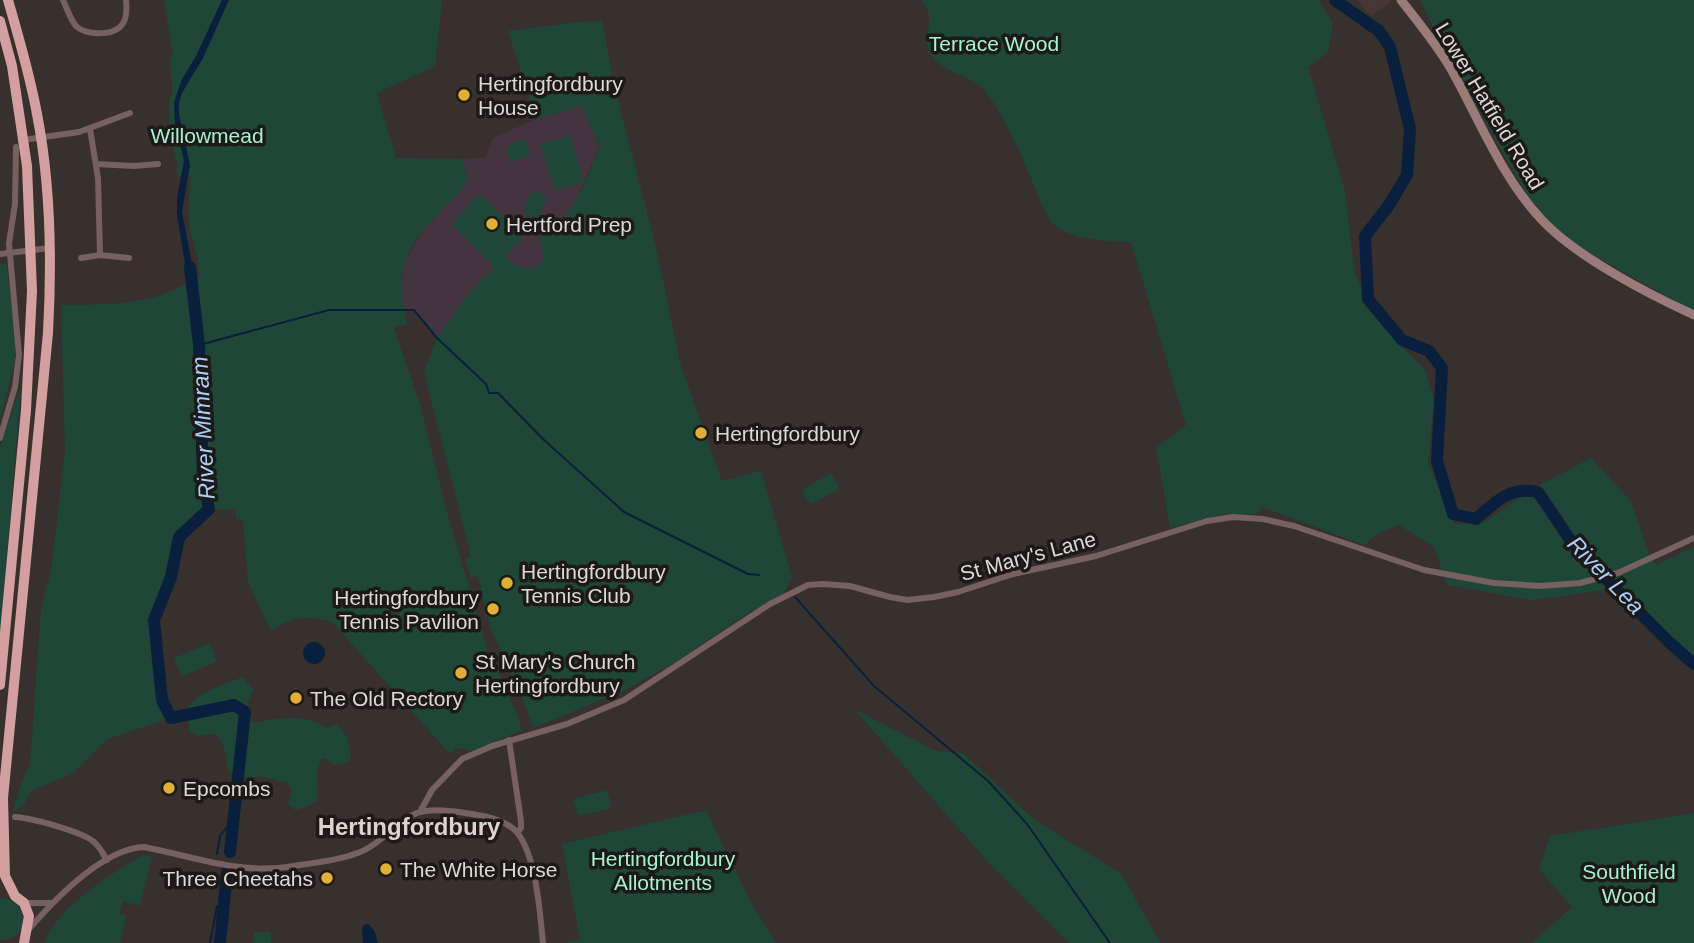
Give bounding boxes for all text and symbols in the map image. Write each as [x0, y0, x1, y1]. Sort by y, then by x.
street label: Lower Hatfield Road [1431, 19, 1549, 193]
park label: Terrace Wood [929, 32, 1059, 55]
place label: Hertingfordbury House [478, 72, 623, 119]
marker: Hertingfordbury House [456, 87, 472, 103]
park label: Willowmead [150, 124, 264, 147]
place label: Hertford Prep [506, 213, 632, 236]
marker: Hertford Prep [484, 216, 500, 232]
water label: River Mimram [186, 356, 220, 500]
place label: Hertingfordbury [715, 422, 860, 445]
marker: Hertingfordbury [693, 425, 709, 441]
street label: St Mary's Lane [958, 527, 1098, 585]
water label: River Lea [1562, 531, 1650, 619]
place label: Hertingfordbury Tennis Club [521, 560, 666, 607]
marker: Hertingfordbury Tennis Club [499, 575, 515, 591]
place label: Hertingfordbury Tennis Pavilion [334, 586, 479, 633]
marker: Hertingfordbury Tennis Pavilion [485, 601, 501, 617]
place label: St Mary's Church Hertingfordbury [475, 650, 635, 697]
marker: St Mary's Church Hertingfordbury [453, 665, 469, 681]
place label: The Old Rectory [310, 687, 463, 710]
marker: The Old Rectory [288, 690, 304, 706]
place label: Epcombs [183, 777, 271, 800]
marker: Epcombs [161, 780, 177, 796]
district label: Hertingfordbury [318, 813, 501, 840]
park label: Hertingfordbury Allotments [591, 847, 736, 894]
place label: The White Horse [400, 858, 558, 881]
park label: Southfield Wood [1582, 860, 1676, 907]
marker: The White Horse [378, 861, 394, 877]
place label: Three Cheetahs [162, 867, 313, 890]
marker: Three Cheetahs [319, 870, 335, 886]

